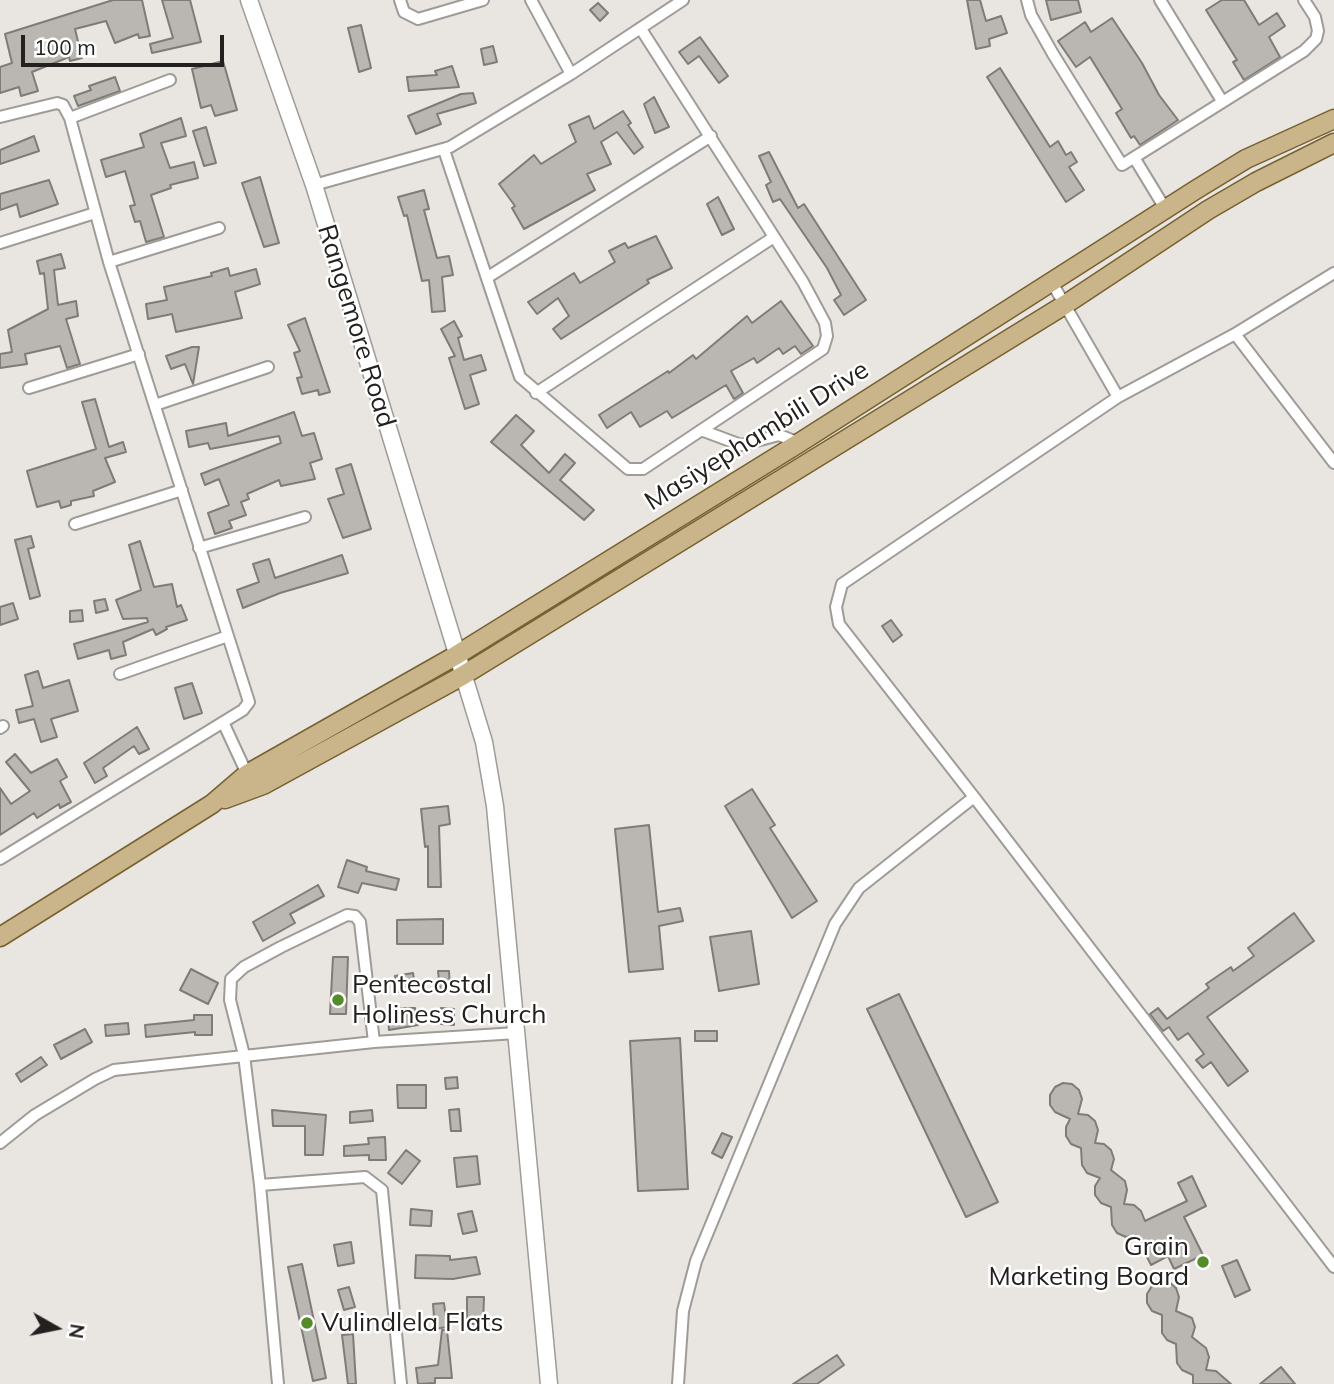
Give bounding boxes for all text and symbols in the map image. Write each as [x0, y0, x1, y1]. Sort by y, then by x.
scale bar [24, 21, 228, 65]
text: 100 m [34, 34, 96, 60]
street label: Rangemore Road [310, 221, 402, 431]
street label: Masiyephambili Drive [639, 354, 875, 518]
place label: Pentecostal Holiness Church [352, 969, 546, 1030]
marker: Pentecostal Holiness Church [330, 992, 346, 1008]
place label: Grain Marketing Board [988, 1231, 1189, 1292]
marker: Grain Marketing Board [1195, 1254, 1211, 1270]
north arrow [21, 1293, 91, 1363]
place label: Vulindlela Flats [321, 1307, 503, 1339]
marker: Vulindlela Flats [299, 1315, 315, 1331]
text: N [64, 1322, 90, 1340]

